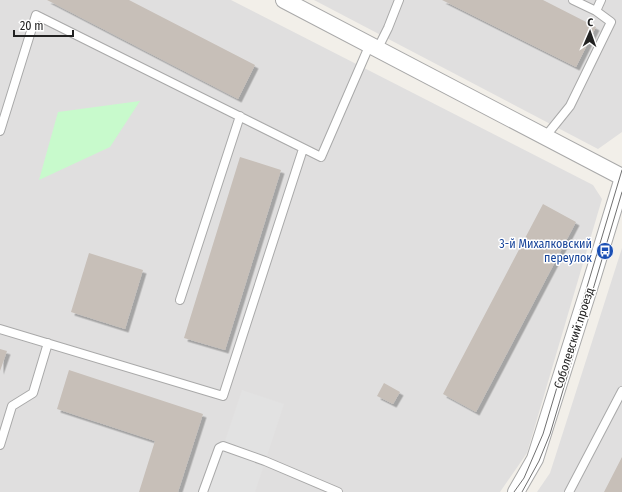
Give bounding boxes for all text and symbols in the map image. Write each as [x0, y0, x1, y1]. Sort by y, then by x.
scale bar [14, 12, 73, 38]
north arrow [570, 12, 610, 52]
text: С [587, 16, 594, 29]
text: 20 m [20, 19, 44, 33]
place label: 3-й Михалковский переулок [499, 237, 592, 265]
bus stop icon: 3-й Михалковский переулок [595, 241, 615, 261]
street label: Соболевский проезд [551, 286, 597, 390]

